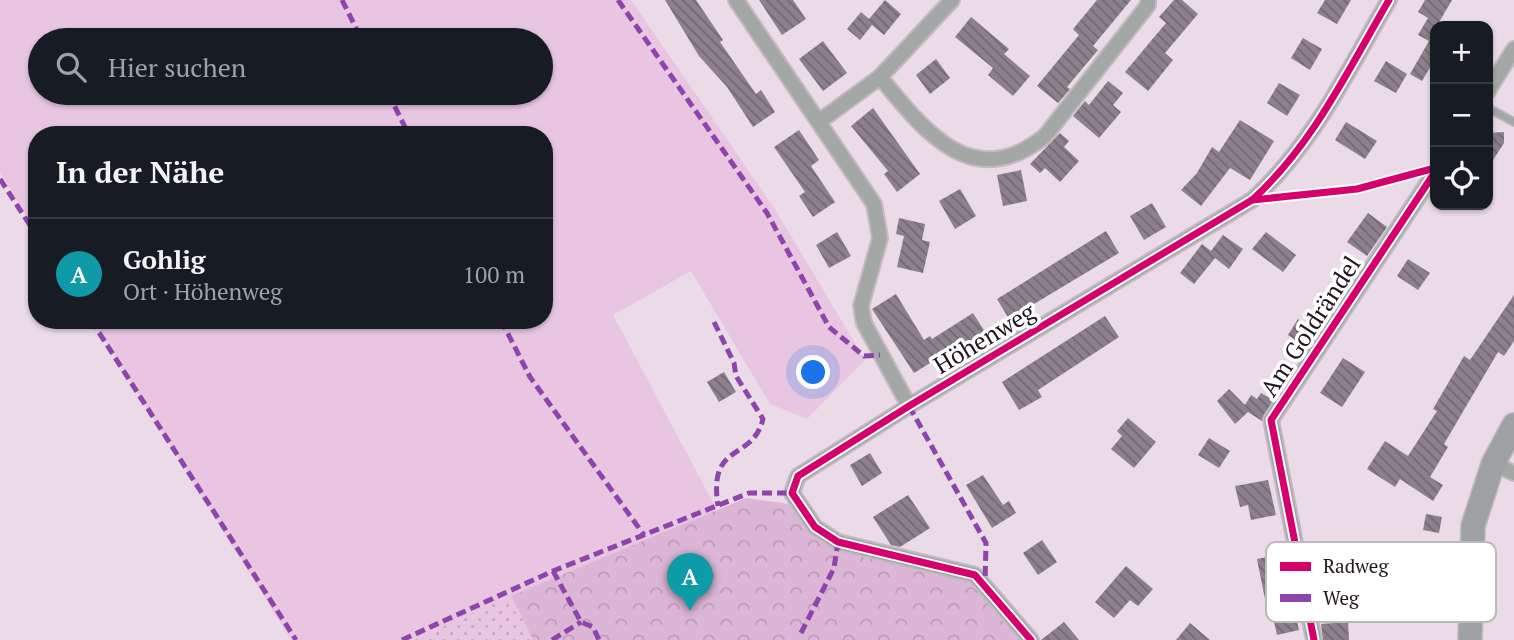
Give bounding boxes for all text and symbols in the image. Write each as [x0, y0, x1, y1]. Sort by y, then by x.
map controls [1430, 21, 1493, 210]
button: + [1430, 21, 1493, 84]
search box [28, 28, 553, 105]
icon: search [52, 48, 90, 86]
text: Hier suchen [108, 50, 246, 84]
button: − [1430, 84, 1493, 147]
button: locate [1430, 147, 1493, 210]
text: In der Nähe [56, 152, 224, 192]
text: Gohlig [123, 242, 205, 276]
street label: Am Goldrändel [1253, 250, 1367, 402]
text: A [71, 259, 87, 290]
text: 100 m [463, 259, 525, 290]
text: Ort · Höhenweg [123, 276, 282, 307]
street label: Höhenweg [927, 295, 1041, 381]
your location [796, 355, 830, 389]
legend [1266, 542, 1496, 622]
pin: A [667, 553, 713, 611]
text: Radweg [1323, 553, 1389, 578]
text: Weg [1323, 585, 1360, 610]

